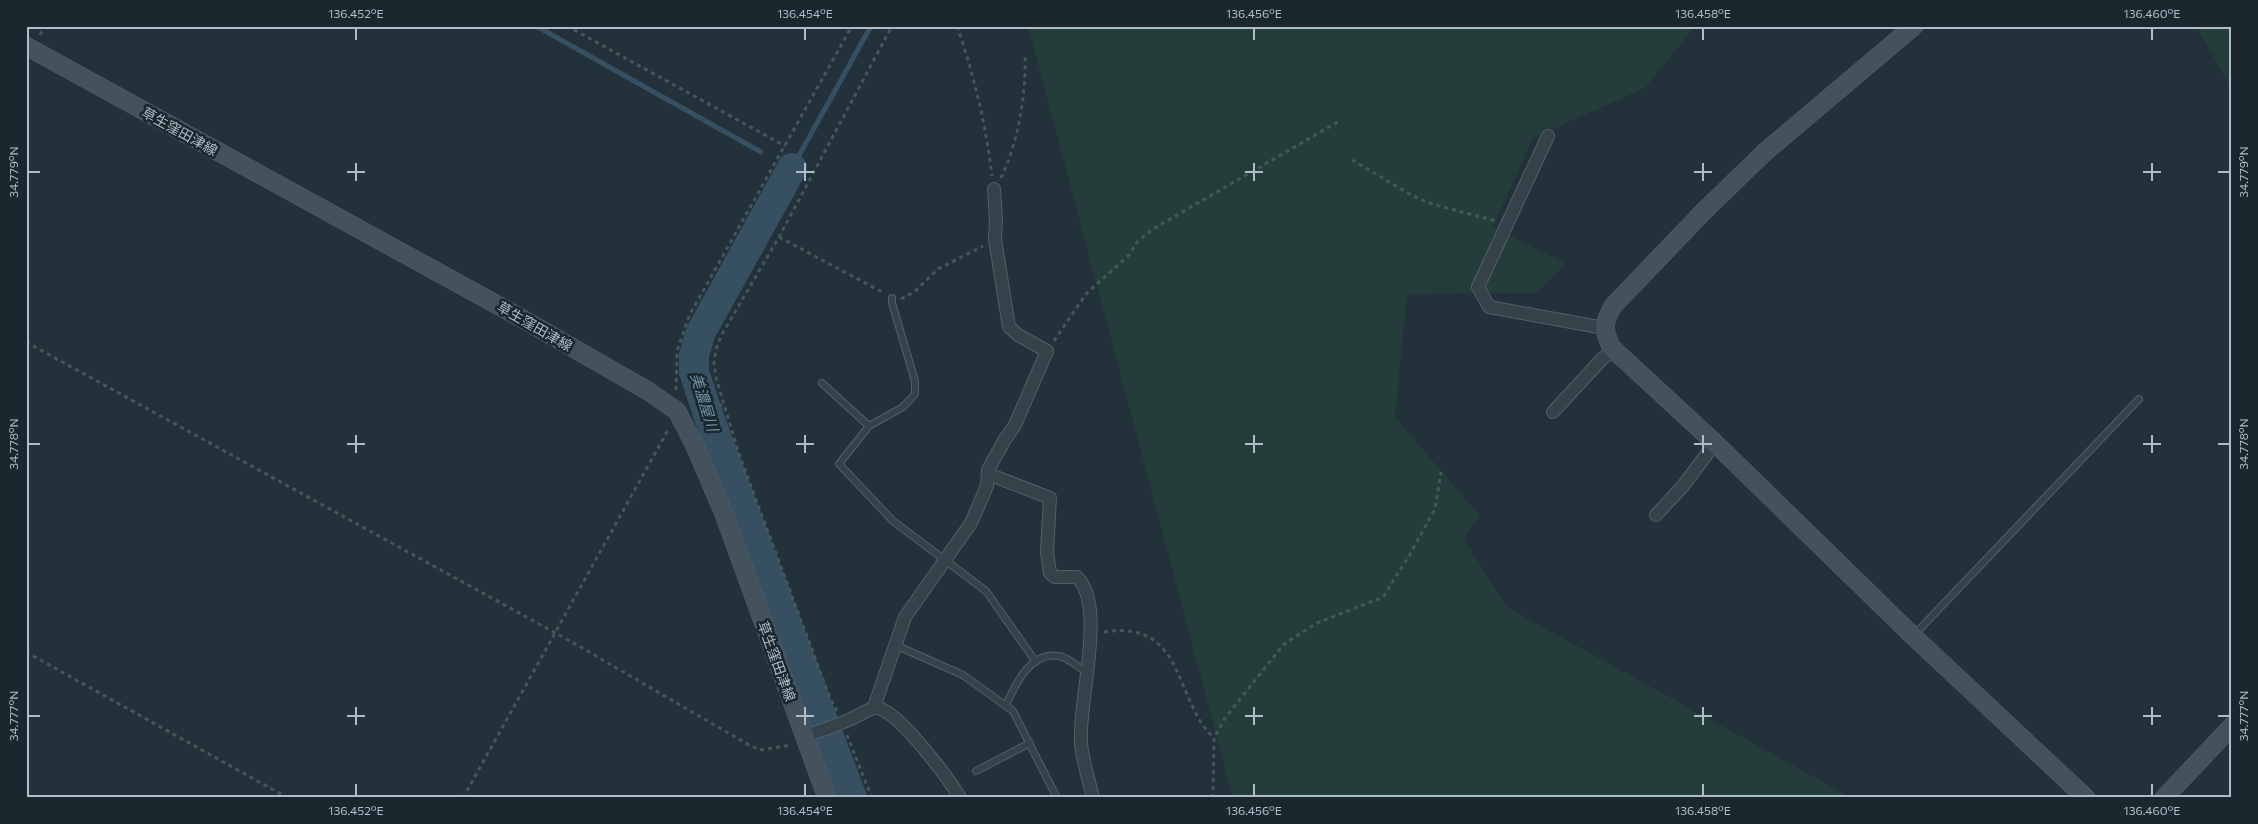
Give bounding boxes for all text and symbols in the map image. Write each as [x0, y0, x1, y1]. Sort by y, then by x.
text: 136.452°E [328, 6, 384, 20]
text: 136.454°E [777, 6, 833, 20]
text: 136.456°E [1226, 6, 1282, 20]
text: 136.458°E [1675, 6, 1731, 20]
text: 136.460°E [2124, 6, 2180, 20]
street label: 草生窪田津線 [139, 103, 221, 159]
text: 34.779°N [6, 146, 20, 198]
text: 34.779°N [2236, 146, 2250, 198]
street label: 草生窪田津線 [494, 298, 576, 354]
water label: 美濃屋川 [688, 371, 723, 435]
text: 34.778°N [6, 418, 20, 470]
text: 34.778°N [2236, 418, 2250, 470]
street label: 草生窪田津線 [755, 619, 799, 703]
text: 34.777°N [6, 691, 20, 741]
text: 34.777°N [2236, 691, 2250, 741]
text: 136.452°E [328, 803, 384, 817]
text: 136.454°E [777, 803, 833, 817]
text: 136.456°E [1226, 803, 1282, 817]
text: 136.458°E [1675, 803, 1731, 817]
text: 136.460°E [2124, 803, 2180, 817]

